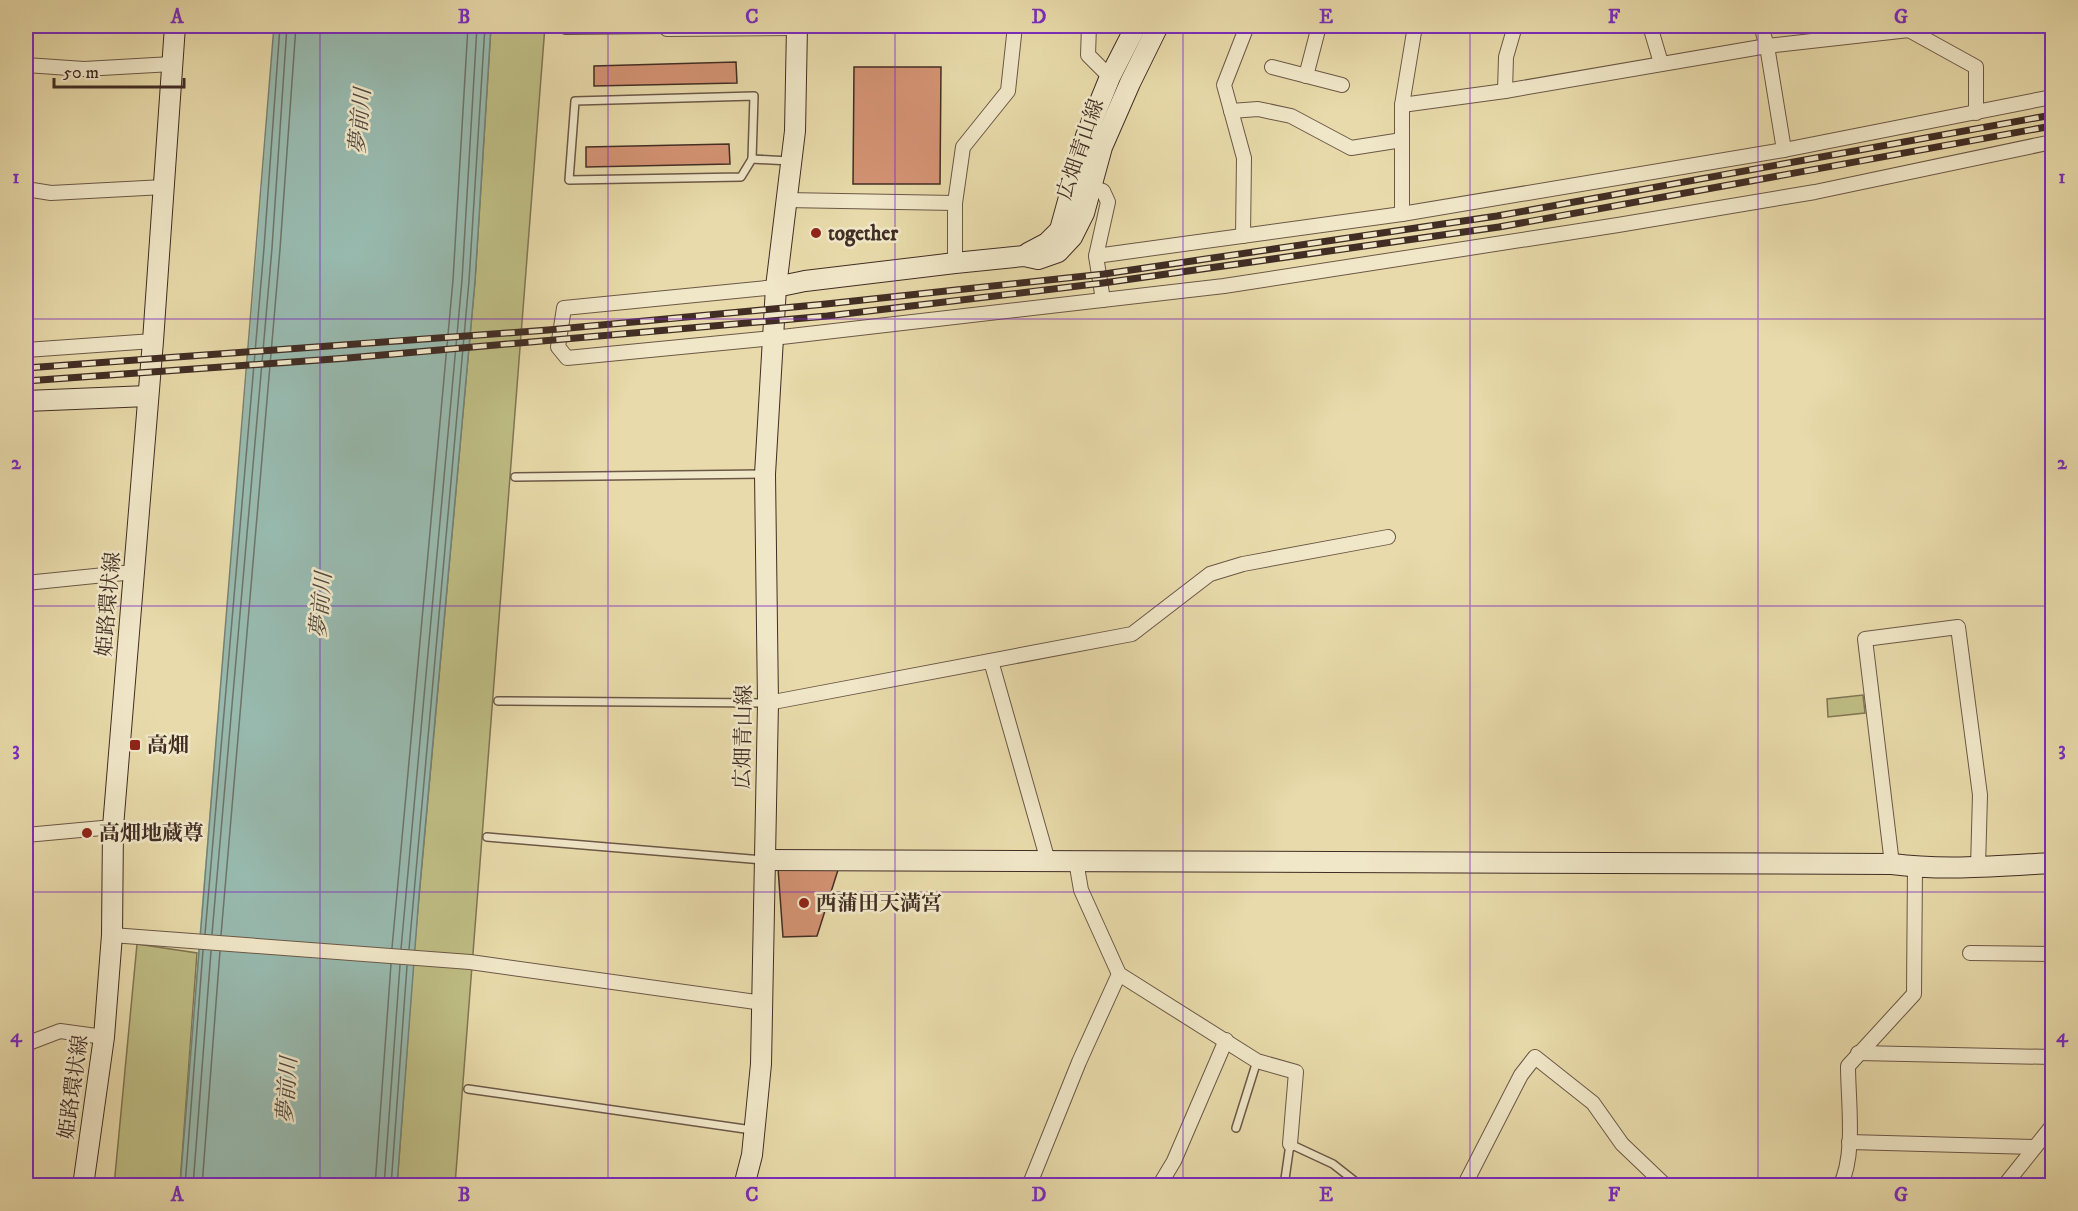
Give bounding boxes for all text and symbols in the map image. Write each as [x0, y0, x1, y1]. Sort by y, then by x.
text: A [170, 5, 185, 30]
text: B [458, 5, 470, 30]
text: C [745, 5, 759, 30]
text: D [1032, 5, 1047, 30]
text: E [1319, 5, 1333, 30]
text: F [1608, 5, 1621, 30]
text: G [1894, 5, 1908, 30]
scale bar [54, 51, 184, 89]
text: 50 m [63, 62, 99, 84]
water label: 夢前川 [344, 85, 377, 155]
street label: 広畑青山線 [1052, 95, 1110, 203]
text: 1 [12, 165, 20, 190]
text: 1 [2058, 165, 2066, 190]
place label: together [828, 221, 899, 247]
marker: together [809, 226, 823, 240]
text: 2 [11, 451, 22, 476]
text: 2 [2057, 451, 2068, 476]
street label: 姫路環状線 [91, 551, 127, 658]
water label: 夢前川 [305, 569, 338, 639]
street label: 広畑青山線 [730, 684, 758, 790]
place label: 高畑 [147, 733, 189, 759]
text: 3 [12, 737, 20, 762]
text: 3 [2058, 737, 2066, 762]
marker: 高畑 [128, 738, 142, 752]
place label: 高畑地蔵尊 [99, 821, 204, 847]
marker: 高畑地蔵尊 [80, 826, 94, 840]
place label: 西蒲田天満宮 [816, 891, 942, 917]
marker: 西蒲田天満宮 [797, 896, 811, 910]
text: 4 [10, 1024, 23, 1049]
text: 4 [2056, 1024, 2069, 1049]
street label: 姫路環状線 [54, 1033, 94, 1141]
water label: 夢前川 [272, 1054, 303, 1124]
text: A [170, 1183, 185, 1208]
text: B [458, 1183, 470, 1208]
text: C [745, 1183, 759, 1208]
text: D [1032, 1183, 1047, 1208]
text: E [1319, 1183, 1333, 1208]
text: F [1608, 1183, 1621, 1208]
text: G [1894, 1183, 1908, 1208]

